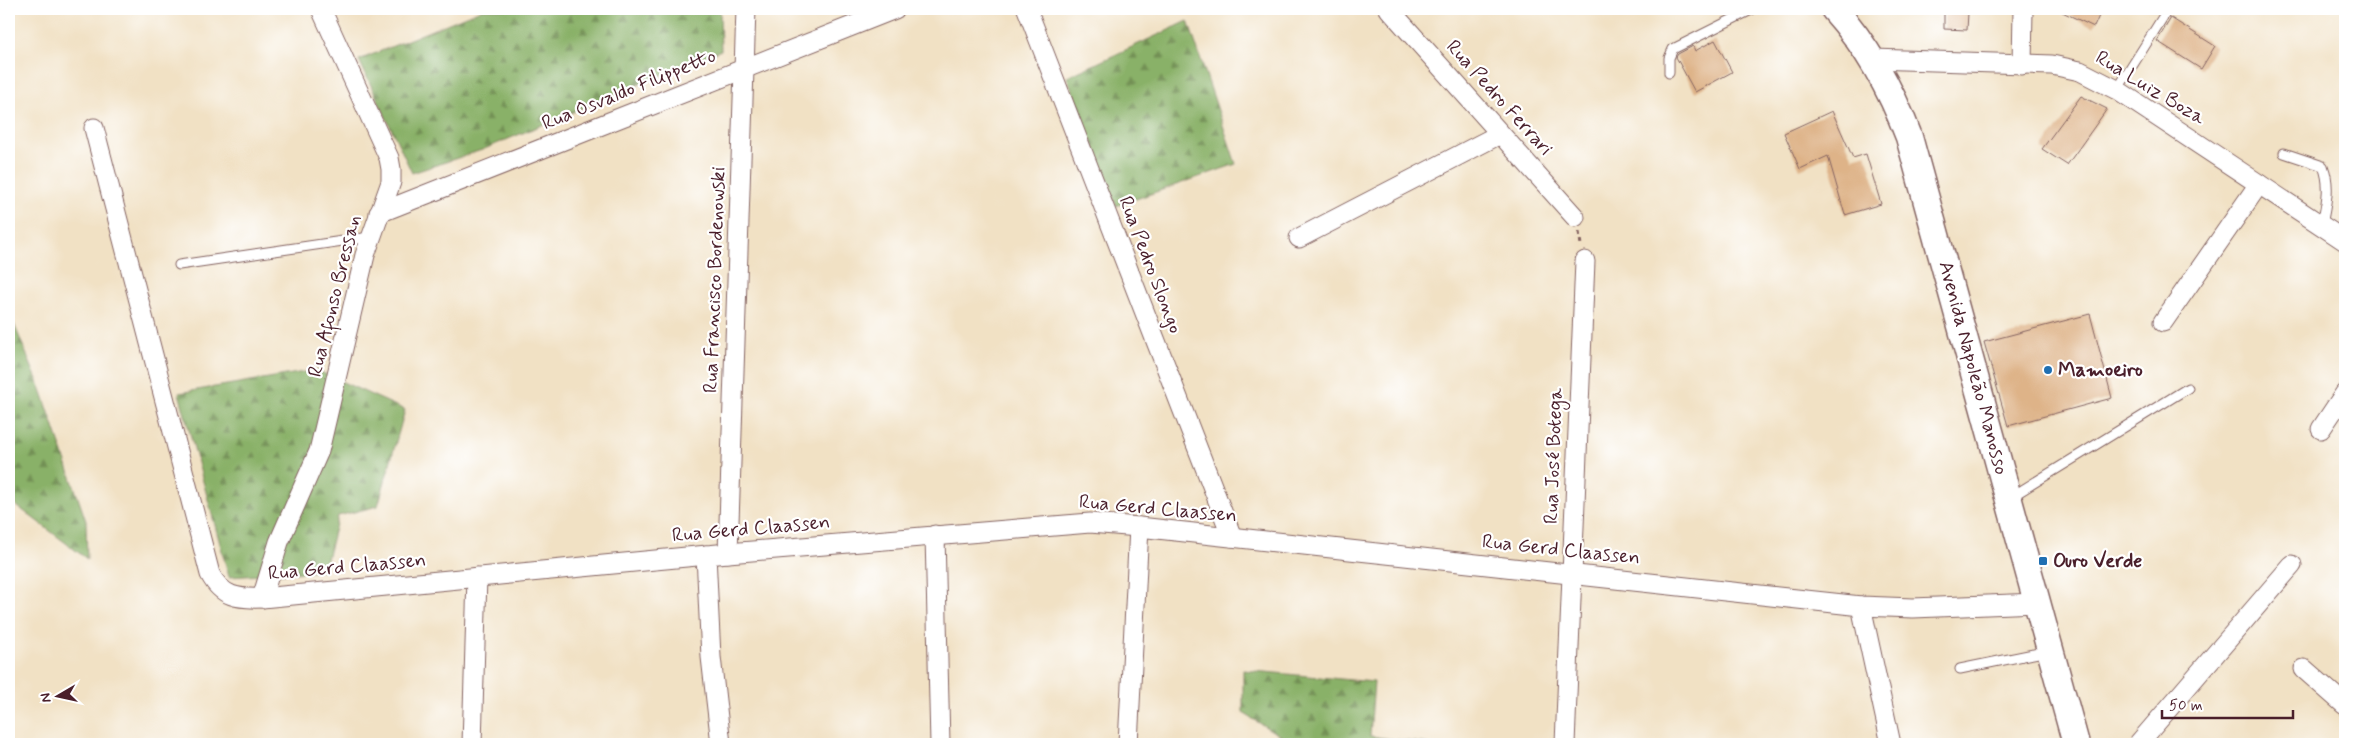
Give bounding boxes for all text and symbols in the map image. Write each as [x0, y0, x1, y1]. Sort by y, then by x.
street label: Rua Pedro Ferrari [1440, 34, 1558, 162]
street label: Rua Osvaldo Filippetto [538, 43, 720, 137]
street label: Rua Luiz Boza [2090, 45, 2211, 132]
street label: Rua Francisco Bordenowski [698, 166, 732, 394]
street label: Rua Pedro Slongo [1111, 193, 1189, 337]
street label: Rua Afonso Bressan [302, 212, 370, 380]
street label: Avenida Napoleão Manosso [1931, 258, 2015, 478]
place label: Mamoeiro [2058, 357, 2143, 384]
marker: Mamoeiro [2042, 364, 2054, 376]
street label: Rua José Botega [1538, 387, 1571, 524]
street label: Rua Gerd Claassen [1078, 489, 1238, 529]
street label: Rua Gerd Claassen [671, 509, 831, 549]
street label: Rua Gerd Claassen [1481, 528, 1641, 572]
street label: Rua Gerd Claassen [267, 547, 427, 587]
place label: Ouro Verde [2053, 548, 2142, 575]
marker: Ouro Verde [2037, 555, 2049, 567]
north arrow [32, 670, 82, 720]
scale bar [2162, 688, 2293, 720]
text: N [37, 692, 56, 704]
text: 50 m [2169, 696, 2203, 716]

